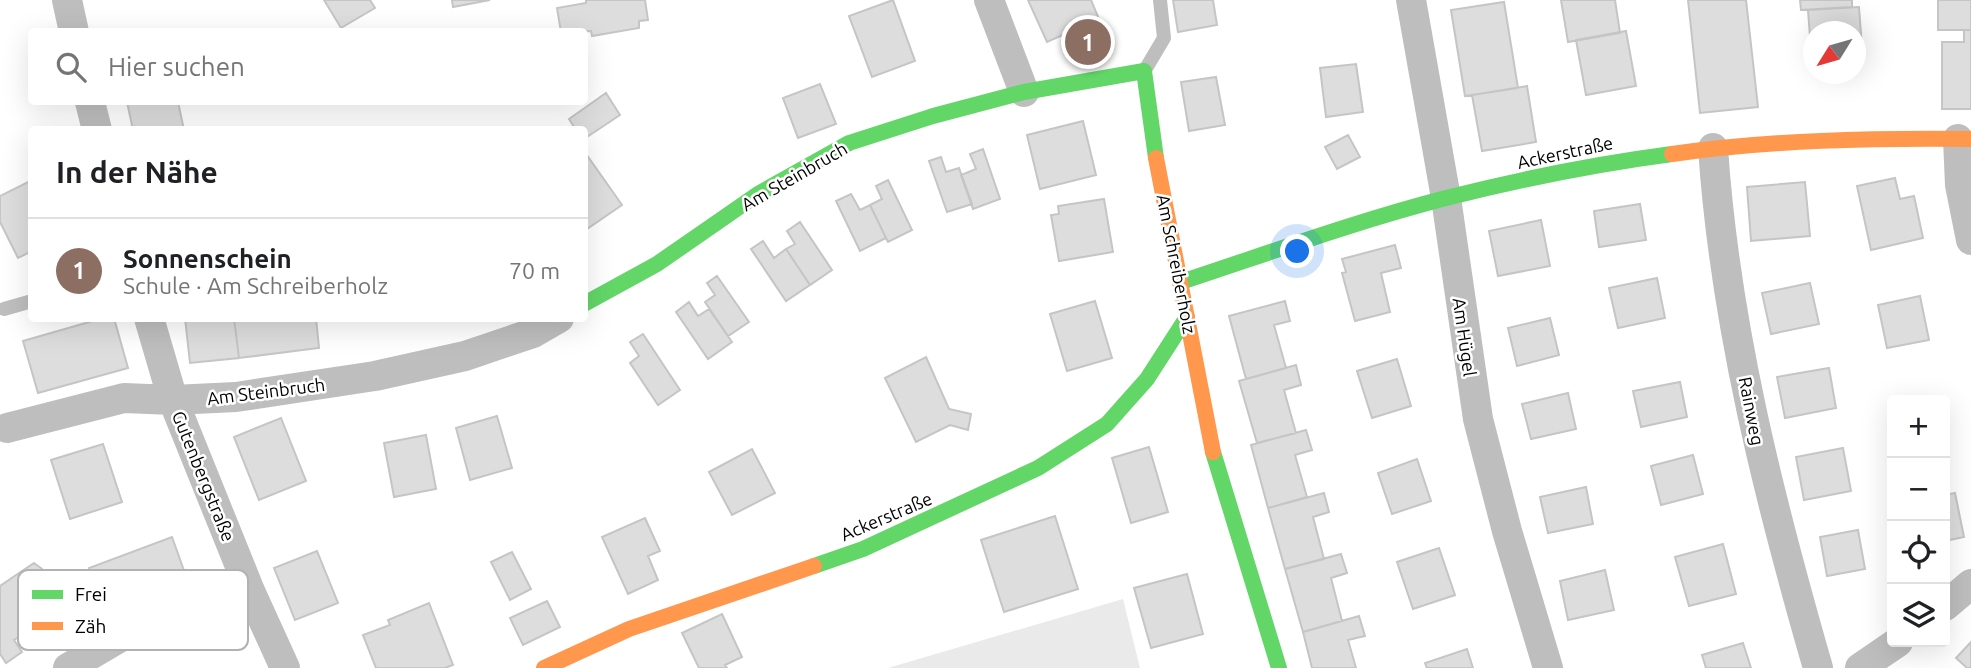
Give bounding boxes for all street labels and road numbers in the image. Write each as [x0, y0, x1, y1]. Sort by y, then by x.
street label: Ackerstraße [1515, 132, 1615, 172]
street label: Am Steinbruch [738, 138, 850, 214]
street label: Am Schreiberholz [1154, 193, 1200, 335]
street label: Am Hügel [1450, 296, 1480, 378]
street label: Am Steinbruch [206, 374, 326, 408]
street label: Rainweg [1736, 375, 1768, 447]
street label: Gutenbergstraße [169, 408, 239, 544]
street label: Ackerstraße [837, 488, 935, 544]

